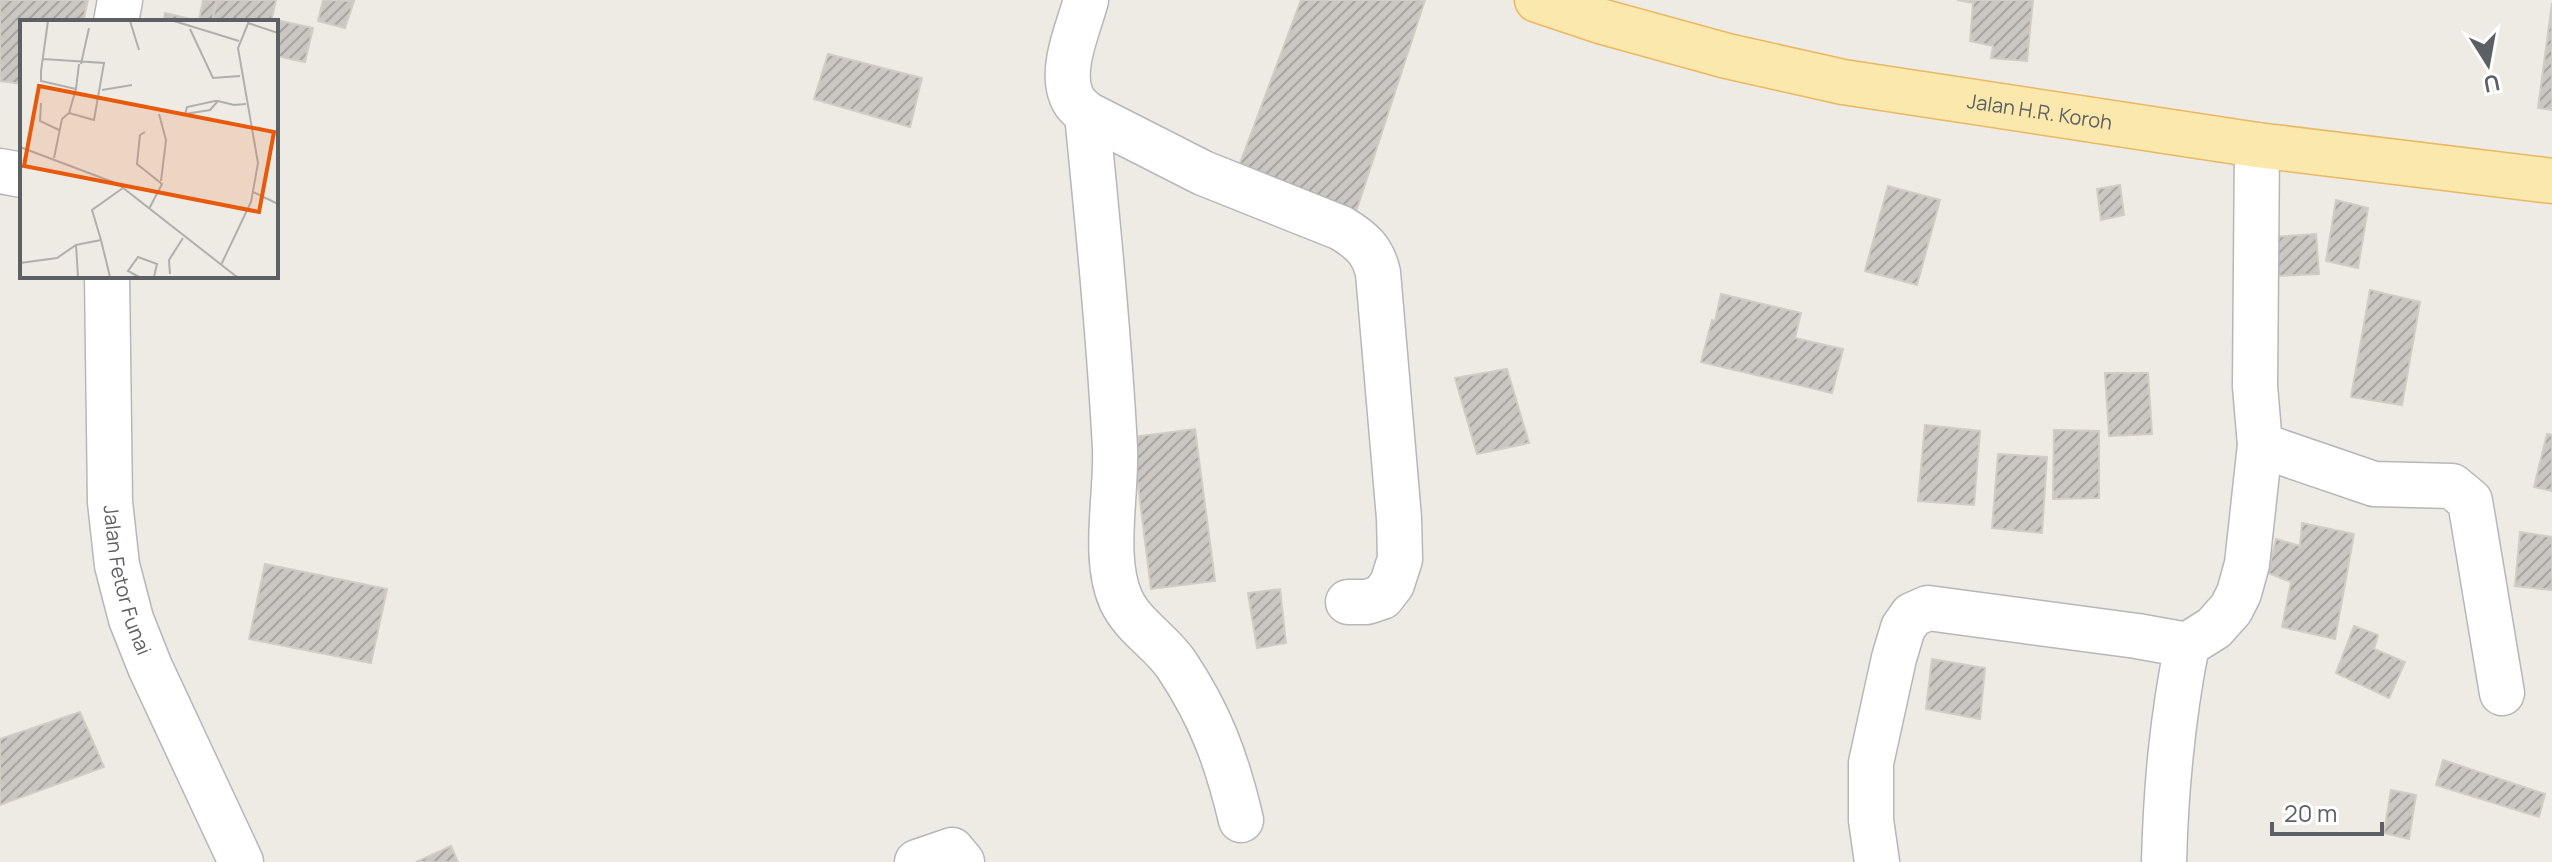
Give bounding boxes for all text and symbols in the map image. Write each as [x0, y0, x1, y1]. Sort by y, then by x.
inset map [20, 20, 278, 278]
north arrow [2448, 24, 2528, 104]
text: U [2481, 67, 2502, 100]
street label: Jalan H.R. Koroh [1965, 87, 2114, 136]
street label: Jalan Fetor Funai [97, 503, 158, 659]
scale bar [2272, 786, 2382, 836]
text: 20 m [2284, 796, 2337, 829]

